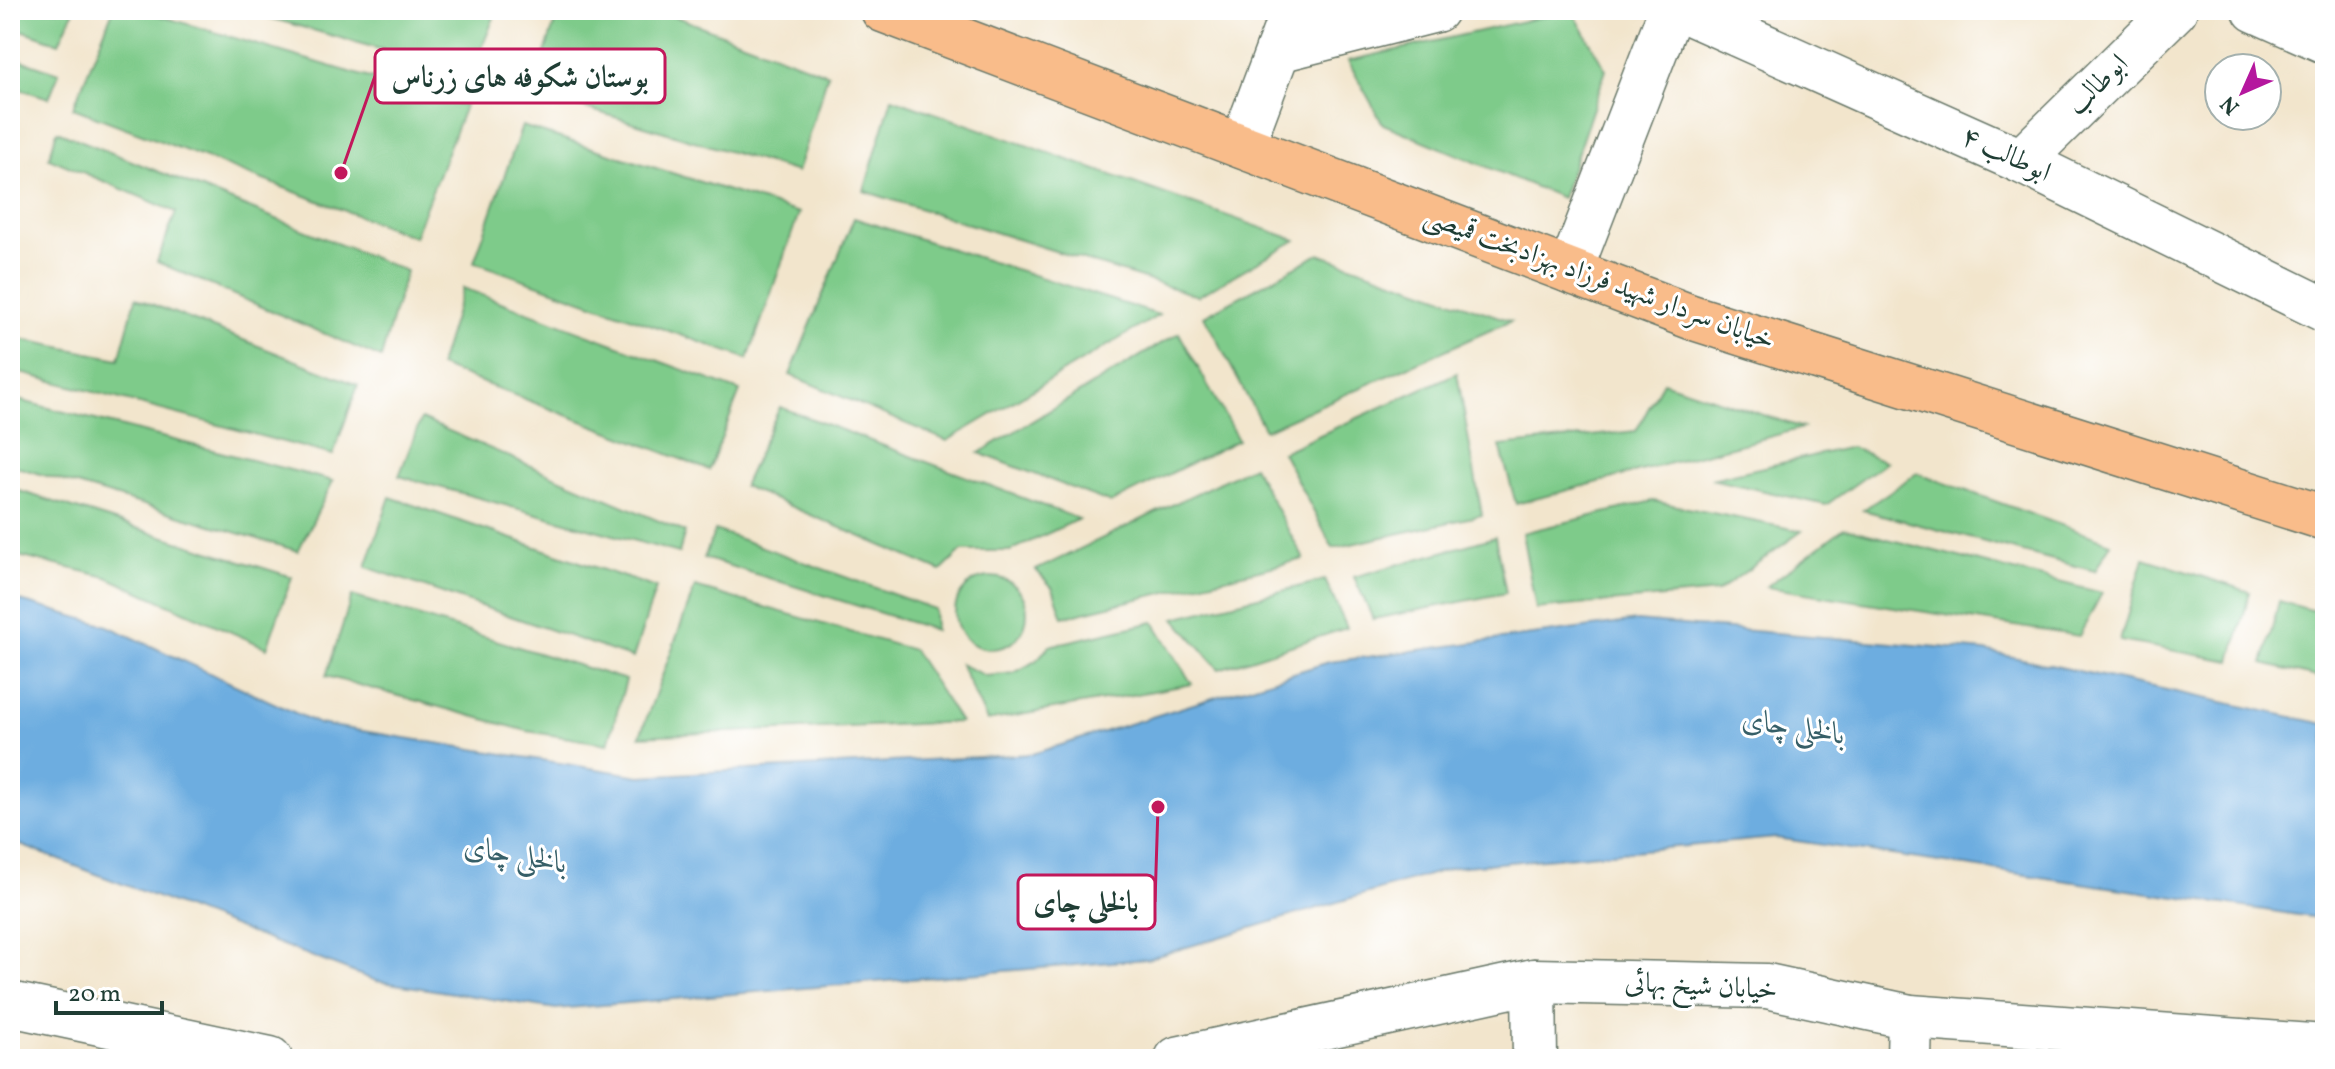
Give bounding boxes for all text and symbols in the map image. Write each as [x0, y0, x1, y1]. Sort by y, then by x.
street label: ابوطالب [2058, 46, 2138, 124]
callout: بوستان شکوفه های زرناس [375, 49, 665, 103]
north arrow [2203, 52, 2283, 132]
text: بوستان شکوفه های زرناس [391, 58, 649, 100]
text: N [2214, 88, 2247, 121]
street label: ابوطالب ۴ [1955, 117, 2057, 193]
street label: خیابان سردار شهید فرزاد بهزاد‌بخت قمیصی [1418, 197, 1780, 361]
water label: بالخلی چای [1739, 699, 1849, 757]
water label: بالخلی چای [461, 826, 572, 886]
callout: بالخلی چای [1018, 875, 1155, 929]
text: بالخلی چای [1033, 883, 1139, 925]
street label: خیابان شیخ بهائی [1623, 964, 1778, 1013]
scale bar [56, 965, 162, 1015]
text: 20 m [68, 978, 121, 1012]

